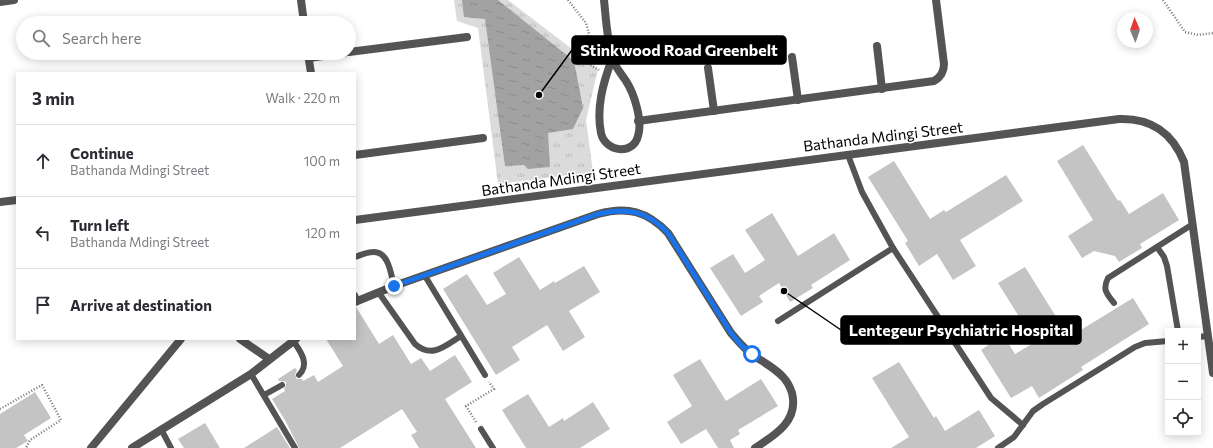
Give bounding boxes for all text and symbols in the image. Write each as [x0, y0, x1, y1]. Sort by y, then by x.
north arrow [1117, 12, 1153, 48]
search box [16, 16, 356, 60]
icon: search [30, 27, 52, 49]
text: Search here [62, 29, 141, 47]
callout: Stinkwood Road Greenbelt [572, 36, 786, 64]
text: Stinkwood Road Greenbelt [580, 40, 778, 59]
text: 3 min [32, 88, 75, 109]
text: Walk · 220 m [266, 90, 340, 106]
street label: Bathanda Mdingi Street [802, 117, 964, 155]
text: Continue [70, 144, 134, 162]
icon: ahead [32, 150, 54, 172]
text: 100 m [304, 153, 340, 169]
street label: Bathanda Mdingi Street [480, 159, 642, 199]
text: Bathanda Mdingi Street [70, 162, 209, 178]
text: Turn left [70, 216, 129, 234]
icon: left [32, 222, 54, 244]
text: 120 m [305, 225, 340, 241]
text: Bathanda Mdingi Street [70, 234, 209, 250]
route end [385, 277, 403, 295]
icon: arrive [32, 294, 54, 316]
text: Arrive at destination [70, 296, 212, 314]
callout: Lentegeur Psychiatric Hospital [841, 316, 1081, 344]
text: Lentegeur Psychiatric Hospital [849, 320, 1073, 339]
map controls [1165, 328, 1201, 436]
button: + [1165, 328, 1201, 364]
route start [743, 345, 761, 363]
button: − [1165, 364, 1201, 400]
button: locate [1165, 400, 1201, 436]

